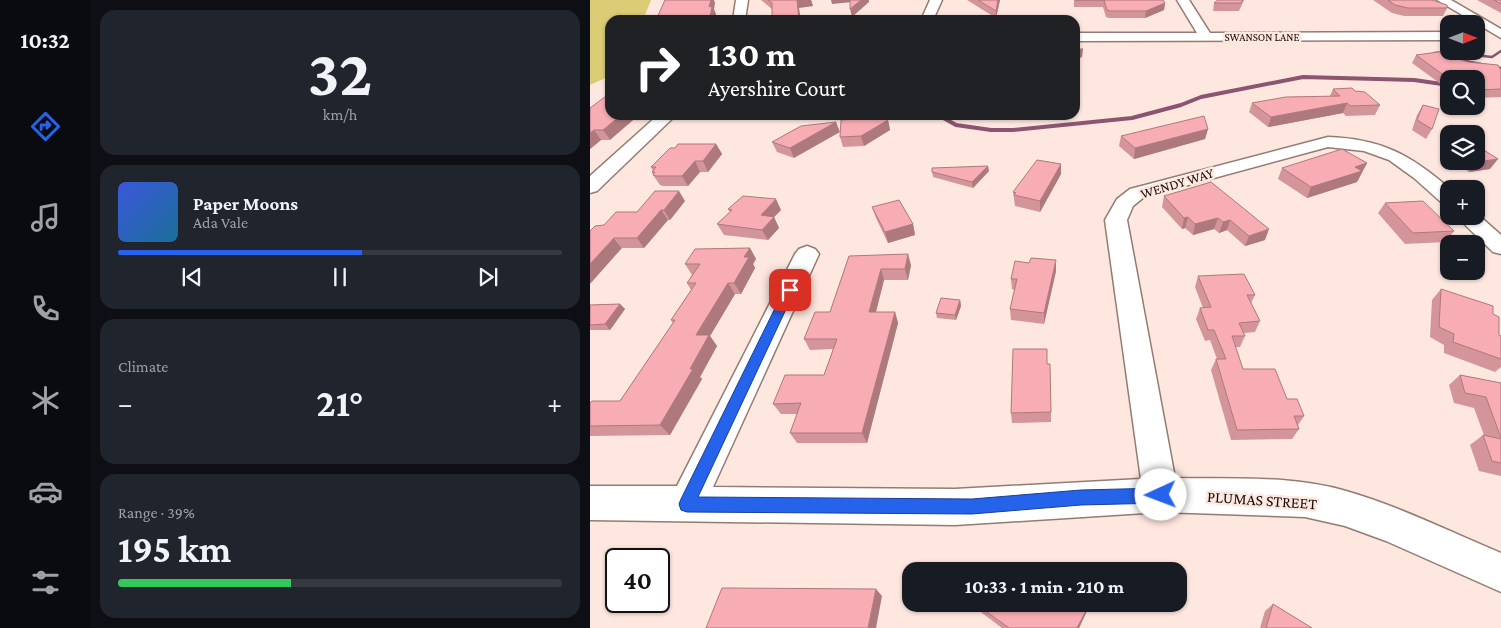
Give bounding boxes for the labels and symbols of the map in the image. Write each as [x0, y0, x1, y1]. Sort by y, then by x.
north arrow [1440, 15, 1485, 60]
street label: SWANSON LANE [1225, 31, 1300, 43]
street label: WENDY WAY [1138, 164, 1216, 202]
pin [769, 269, 811, 311]
position arrow [1134, 468, 1186, 520]
street label: PLUMAS STREET [1206, 488, 1318, 512]
speed limit sign: 40 [605, 548, 670, 613]

